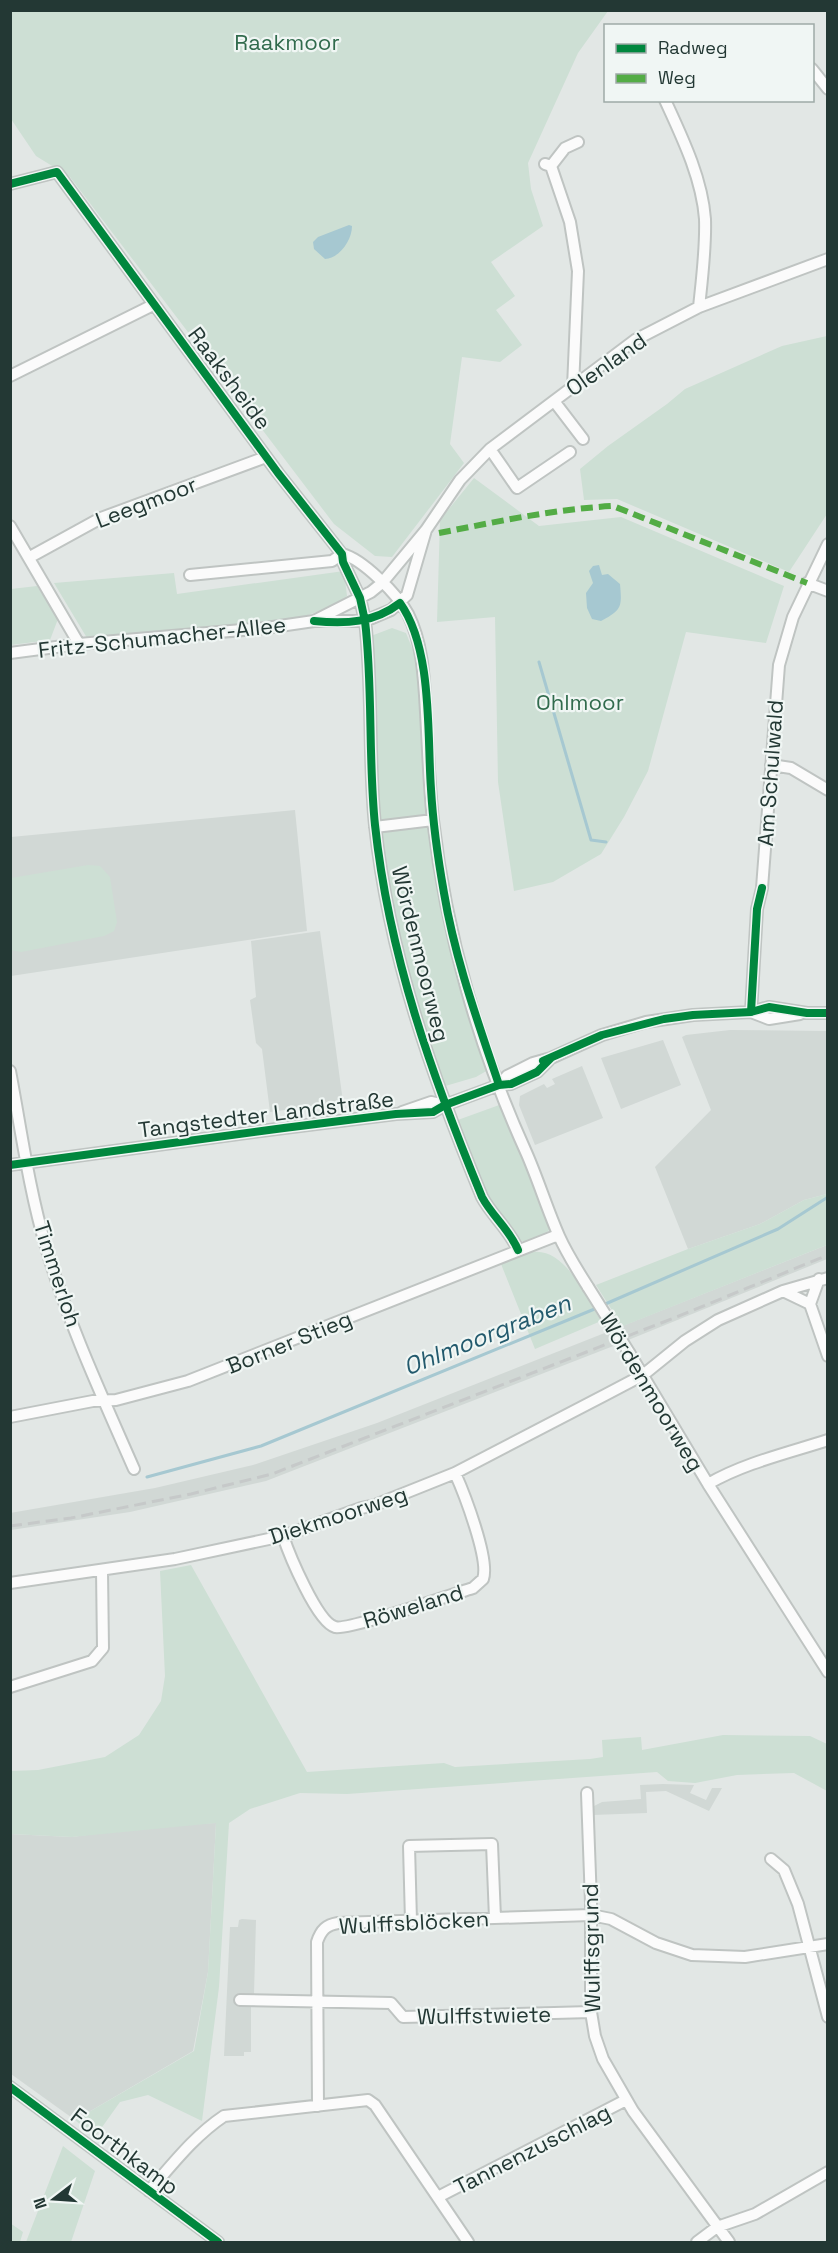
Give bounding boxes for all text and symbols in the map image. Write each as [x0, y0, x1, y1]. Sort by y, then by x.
legend [604, 24, 814, 102]
park label: Raakmoor [234, 28, 340, 56]
text: Radweg [658, 36, 728, 59]
text: Weg [658, 66, 696, 89]
street label: Raaksheide [182, 321, 278, 435]
street label: Olenland [560, 326, 652, 402]
street label: Leegmoor [91, 470, 201, 534]
street label: Fritz-Schumacher-Allee [37, 610, 287, 664]
park label: Ohlmoor [536, 688, 624, 716]
street label: Am Schulwald [751, 699, 789, 847]
street label: Wördenmoorweg [386, 863, 456, 1045]
street label: Tangstedter Landstraße [137, 1084, 395, 1144]
street label: Timmerloh [28, 1217, 88, 1331]
water label: Ohlmoorgraben [399, 1286, 576, 1382]
street label: Borner Stieg [222, 1304, 356, 1380]
street label: Wördenmoorweg [594, 1308, 710, 1476]
street label: Diekmoorweg [265, 1479, 411, 1551]
street label: Röweland [359, 1577, 467, 1635]
street label: Wulffsgrund [576, 1883, 606, 2013]
street label: Wulffsblöcken [338, 1904, 490, 1940]
street label: Wulffstwiete [417, 2000, 551, 2030]
street label: Tannenzuschlag [449, 2097, 615, 2201]
street label: Foorthkamp [65, 2101, 185, 2201]
north arrow [24, 2169, 84, 2229]
text: N [29, 2195, 52, 2211]

